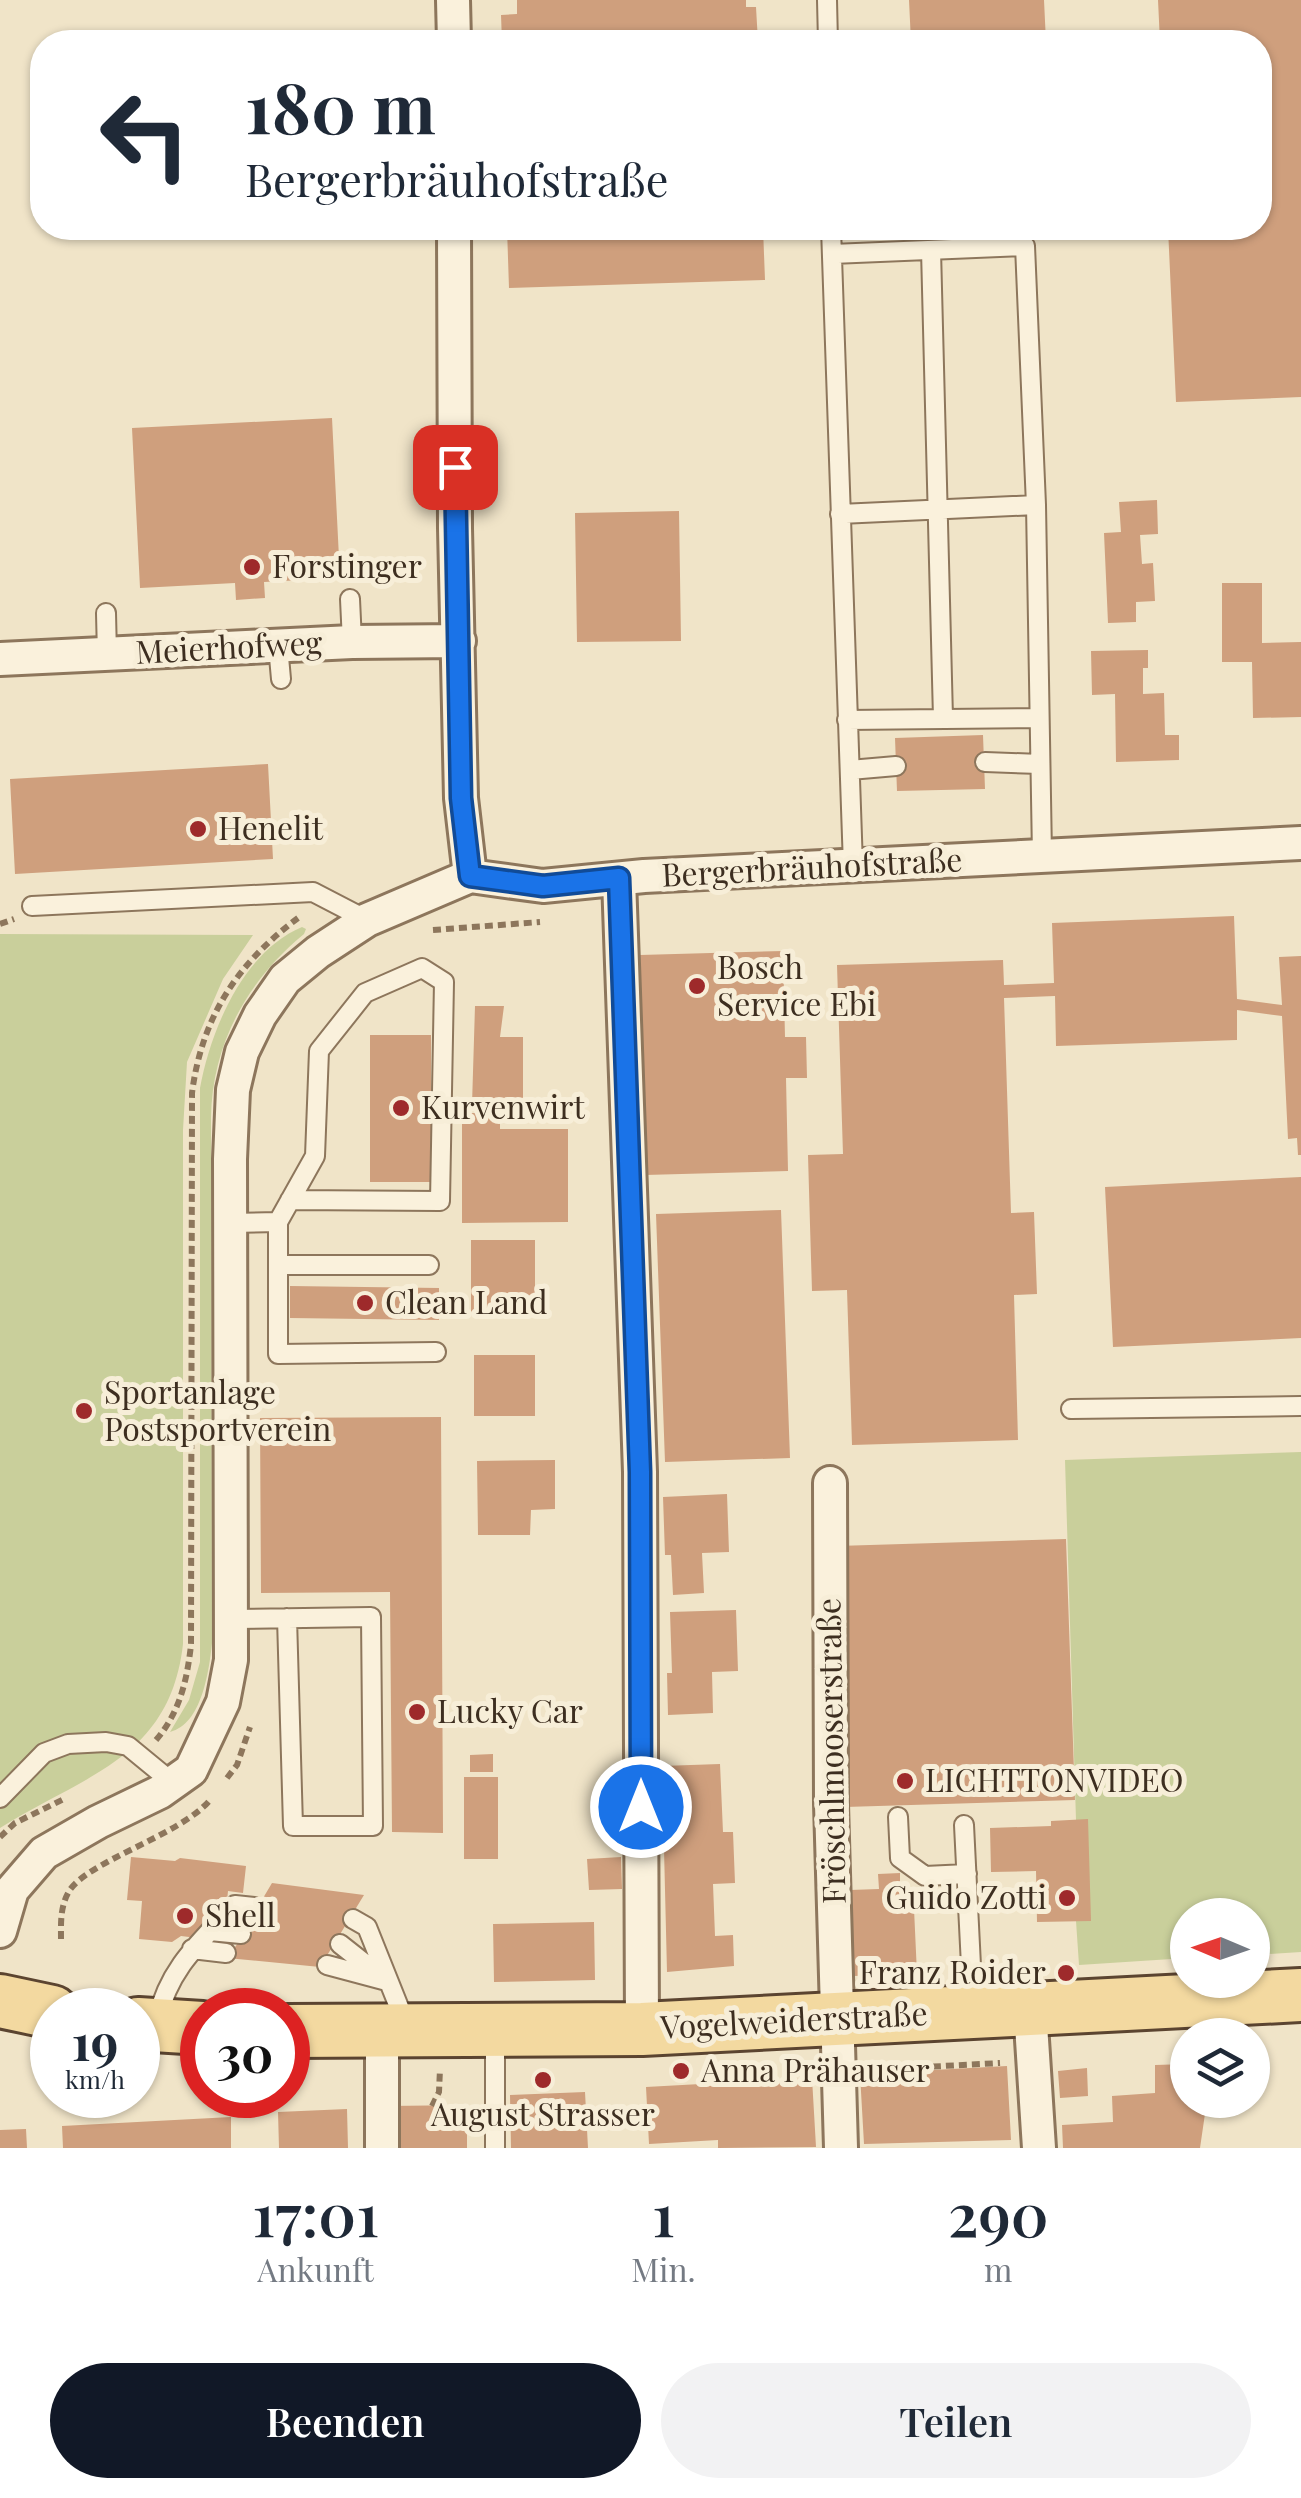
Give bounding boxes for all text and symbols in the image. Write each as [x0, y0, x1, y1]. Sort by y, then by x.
text: 180 m [245, 58, 436, 152]
icon: left [80, 70, 210, 200]
text: Bergerbräuhofstraße [245, 148, 669, 208]
pin [413, 425, 498, 510]
icon: arrive [428, 440, 483, 495]
place label: Forstinger [272, 543, 422, 586]
marker: Forstinger [241, 556, 263, 578]
street label: Meierhofweg [134, 619, 324, 672]
place label: Henelit [218, 805, 324, 848]
marker: Henelit [187, 818, 209, 840]
street label: Bergerbräuhofstraße [660, 836, 963, 895]
place label: Bosch Service Ebi [717, 944, 876, 1024]
marker: Bosch Service Ebi [686, 975, 708, 997]
place label: Kurvenwirt [421, 1084, 585, 1127]
marker: Kurvenwirt [390, 1097, 412, 1119]
place label: Clean Land [385, 1279, 548, 1322]
marker: Clean Land [354, 1292, 376, 1314]
place label: Sportanlage Postsportverein [104, 1369, 331, 1449]
marker: Sportanlage Postsportverein [73, 1400, 95, 1422]
street label: Fröschlmooserstraße [805, 1598, 854, 1904]
place label: Lucky Car [437, 1688, 583, 1731]
marker: Lucky Car [406, 1701, 428, 1723]
position arrow [589, 1755, 693, 1859]
place label: LICHTTONVIDEO [925, 1757, 1184, 1800]
marker: LICHTTONVIDEO [894, 1770, 916, 1792]
place label: Guido Zotti [885, 1874, 1047, 1917]
marker: Guido Zotti [1056, 1887, 1078, 1909]
place label: Shell [205, 1892, 276, 1935]
north arrow [1170, 1898, 1270, 1998]
map controls [1170, 1898, 1270, 2118]
marker: Shell [174, 1905, 196, 1927]
place label: Franz Roider [859, 1949, 1046, 1992]
marker: Franz Roider [1055, 1962, 1077, 1984]
speed limit sign: 30 [180, 1988, 310, 2118]
street label: Vogelweiderstraße [658, 1990, 928, 2047]
text: 19 [72, 2007, 118, 2074]
button: layers [1170, 2018, 1270, 2118]
place label: Anna Prähauser [700, 2047, 930, 2090]
marker: Anna Prähauser [670, 2060, 692, 2082]
text: km/h [65, 2062, 125, 2095]
marker: August Strasser [532, 2069, 554, 2091]
place label: August Strasser [430, 2091, 655, 2134]
text: 17:01 [252, 2172, 379, 2252]
text: 1 [652, 2172, 675, 2252]
text: 290 [948, 2172, 1049, 2252]
text: Ankunft [257, 2247, 374, 2290]
text: Min. [631, 2247, 696, 2290]
text: m [984, 2247, 1013, 2290]
button: Beenden [50, 2363, 641, 2478]
button: Teilen [661, 2363, 1251, 2478]

